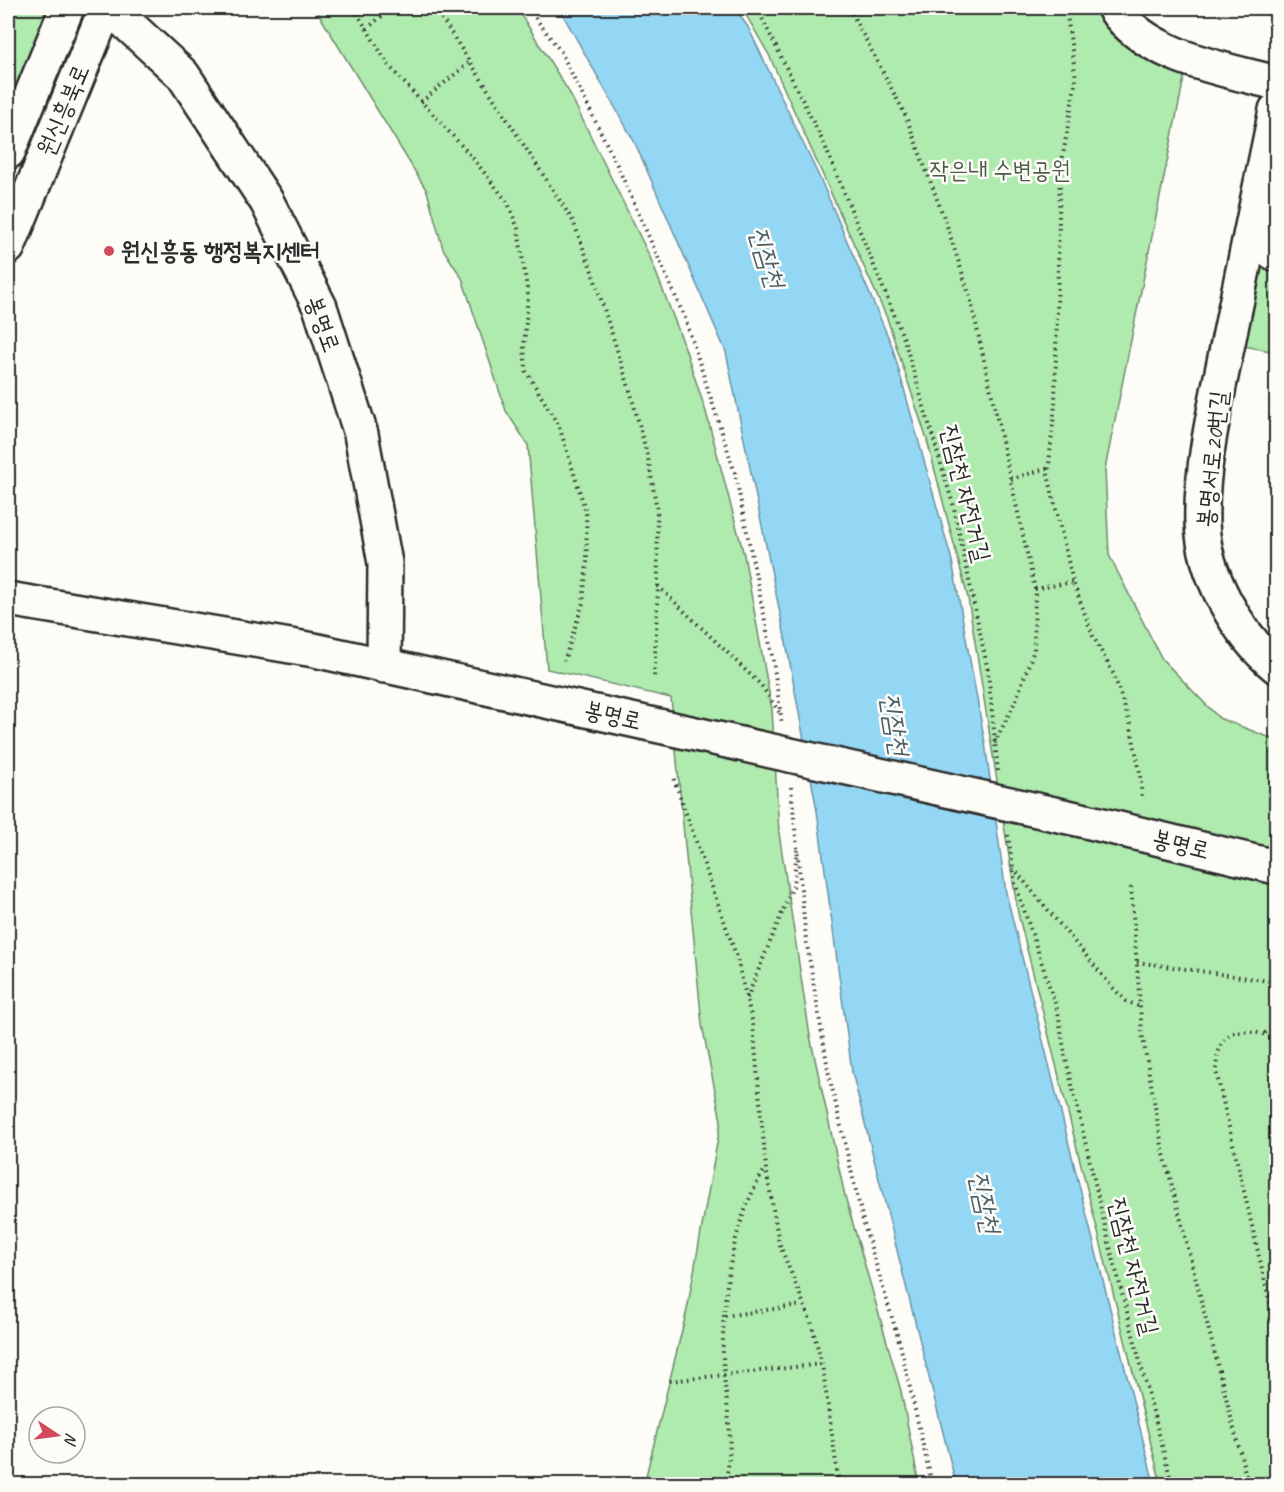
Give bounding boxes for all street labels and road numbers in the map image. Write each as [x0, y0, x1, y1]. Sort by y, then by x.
street label: 원신흥북로 [30, 60, 96, 160]
street label: 봉명로 [299, 292, 347, 356]
street label: 봉명서로20번길 [1190, 389, 1234, 529]
street label: 진잠천 자전거길 [934, 421, 998, 565]
street label: 봉명로 [581, 694, 645, 736]
street label: 봉명로 [1149, 822, 1213, 866]
street label: 진잠천 자전거길 [1102, 1194, 1166, 1338]

